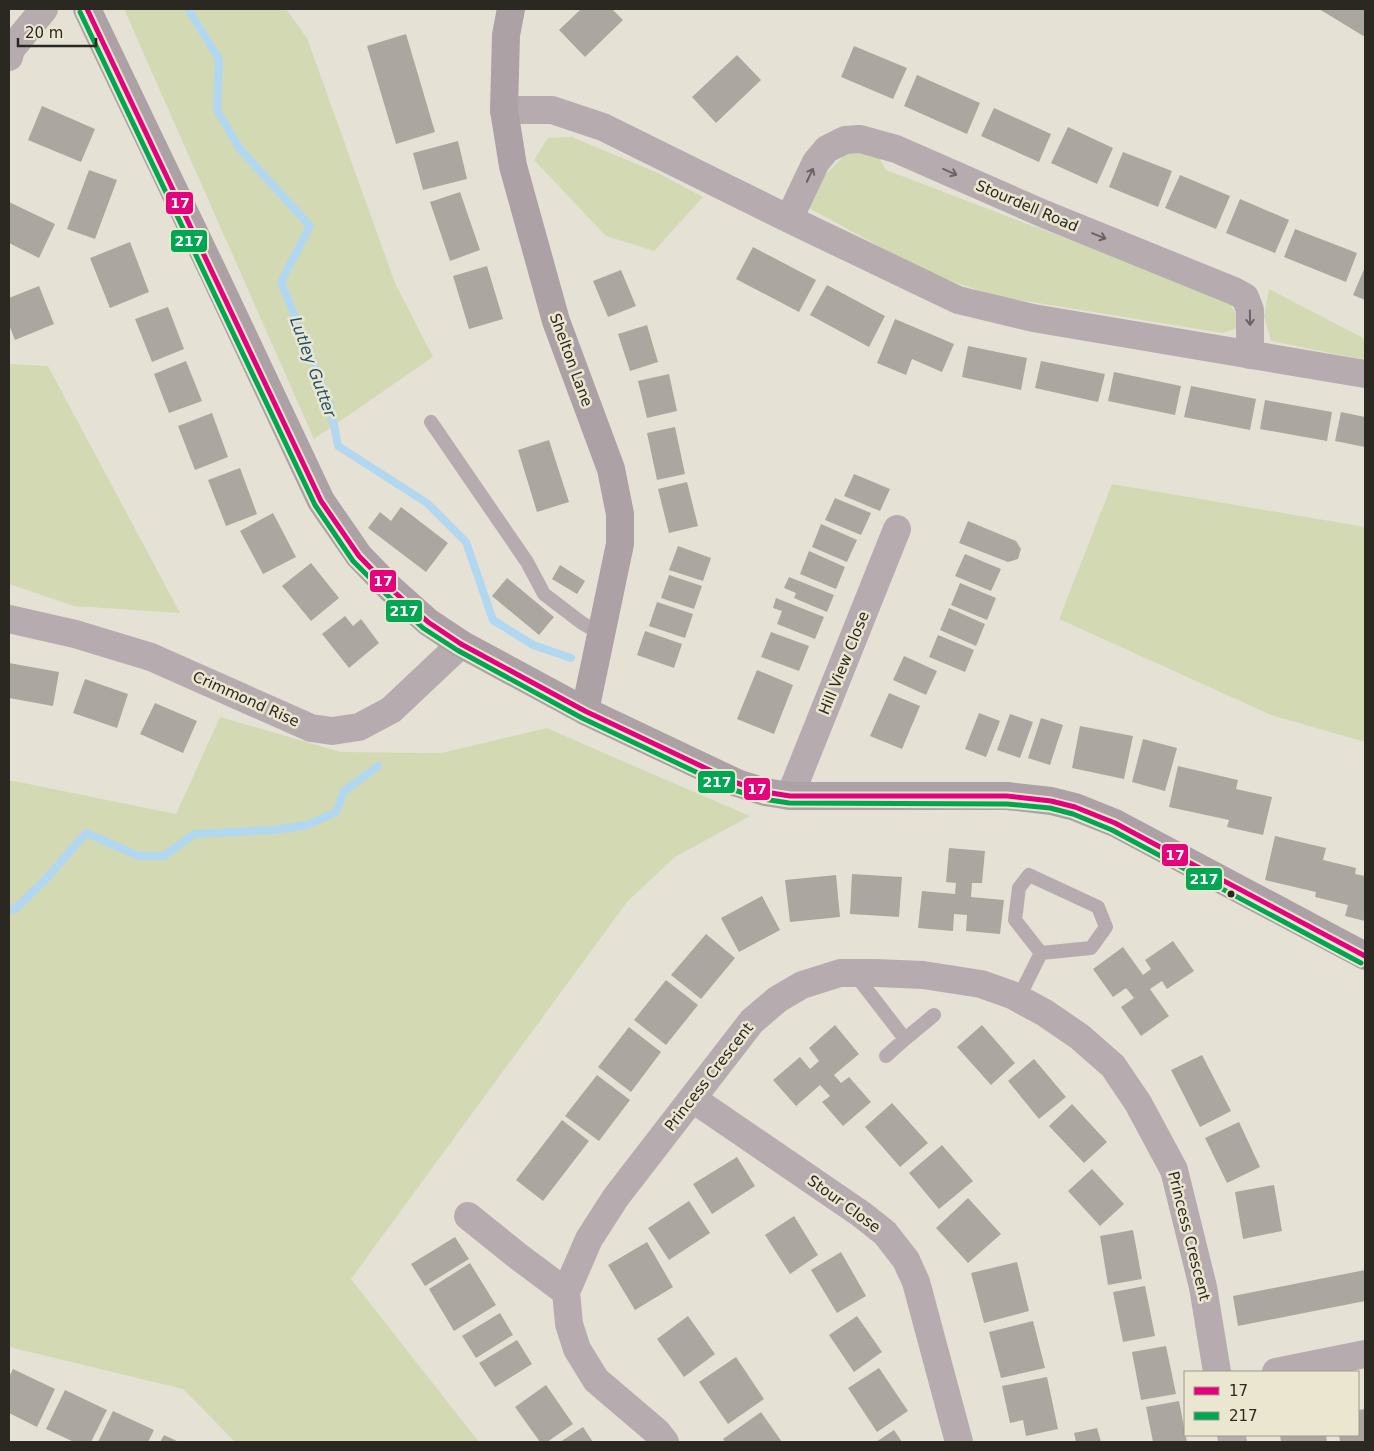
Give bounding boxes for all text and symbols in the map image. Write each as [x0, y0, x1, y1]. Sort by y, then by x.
scale bar [18, 15, 95, 47]
text: 20 m [25, 24, 63, 42]
one-way arrow [805, 168, 815, 183]
one-way arrow [942, 168, 957, 178]
street label: Stourdell Road [973, 176, 1081, 236]
line badge: 17 [165, 191, 194, 215]
text: 17 [170, 195, 190, 211]
line badge: 217 [170, 229, 208, 253]
one-way arrow [1091, 232, 1106, 242]
text: 217 [174, 233, 204, 249]
one-way arrow [1245, 310, 1255, 326]
street label: Shelton Lane [546, 311, 596, 409]
water label: Lutley Gutter [286, 314, 340, 421]
line badge: 17 [369, 569, 397, 593]
text: 17 [373, 573, 393, 589]
line badge: 217 [385, 599, 423, 623]
text: 217 [389, 603, 419, 619]
street label: Hill View Close [815, 609, 873, 717]
street label: Crimmond Rise [190, 667, 302, 731]
line badge: 217 [697, 770, 736, 794]
text: 217 [702, 774, 732, 790]
line badge: 17 [743, 777, 771, 801]
text: 17 [747, 781, 767, 797]
line badge: 17 [1161, 843, 1189, 867]
text: 17 [1165, 847, 1185, 863]
line badge: 217 [1185, 867, 1223, 891]
text: 217 [1189, 871, 1219, 887]
unlabelled marker [1226, 889, 1236, 899]
street label: Princess Crescent [661, 1019, 757, 1135]
street label: Princess Crescent [1164, 1169, 1214, 1303]
street label: Stour Close [804, 1171, 884, 1237]
legend [1184, 1371, 1359, 1436]
text: 17 [1229, 1382, 1248, 1400]
text: 217 [1229, 1407, 1258, 1425]

